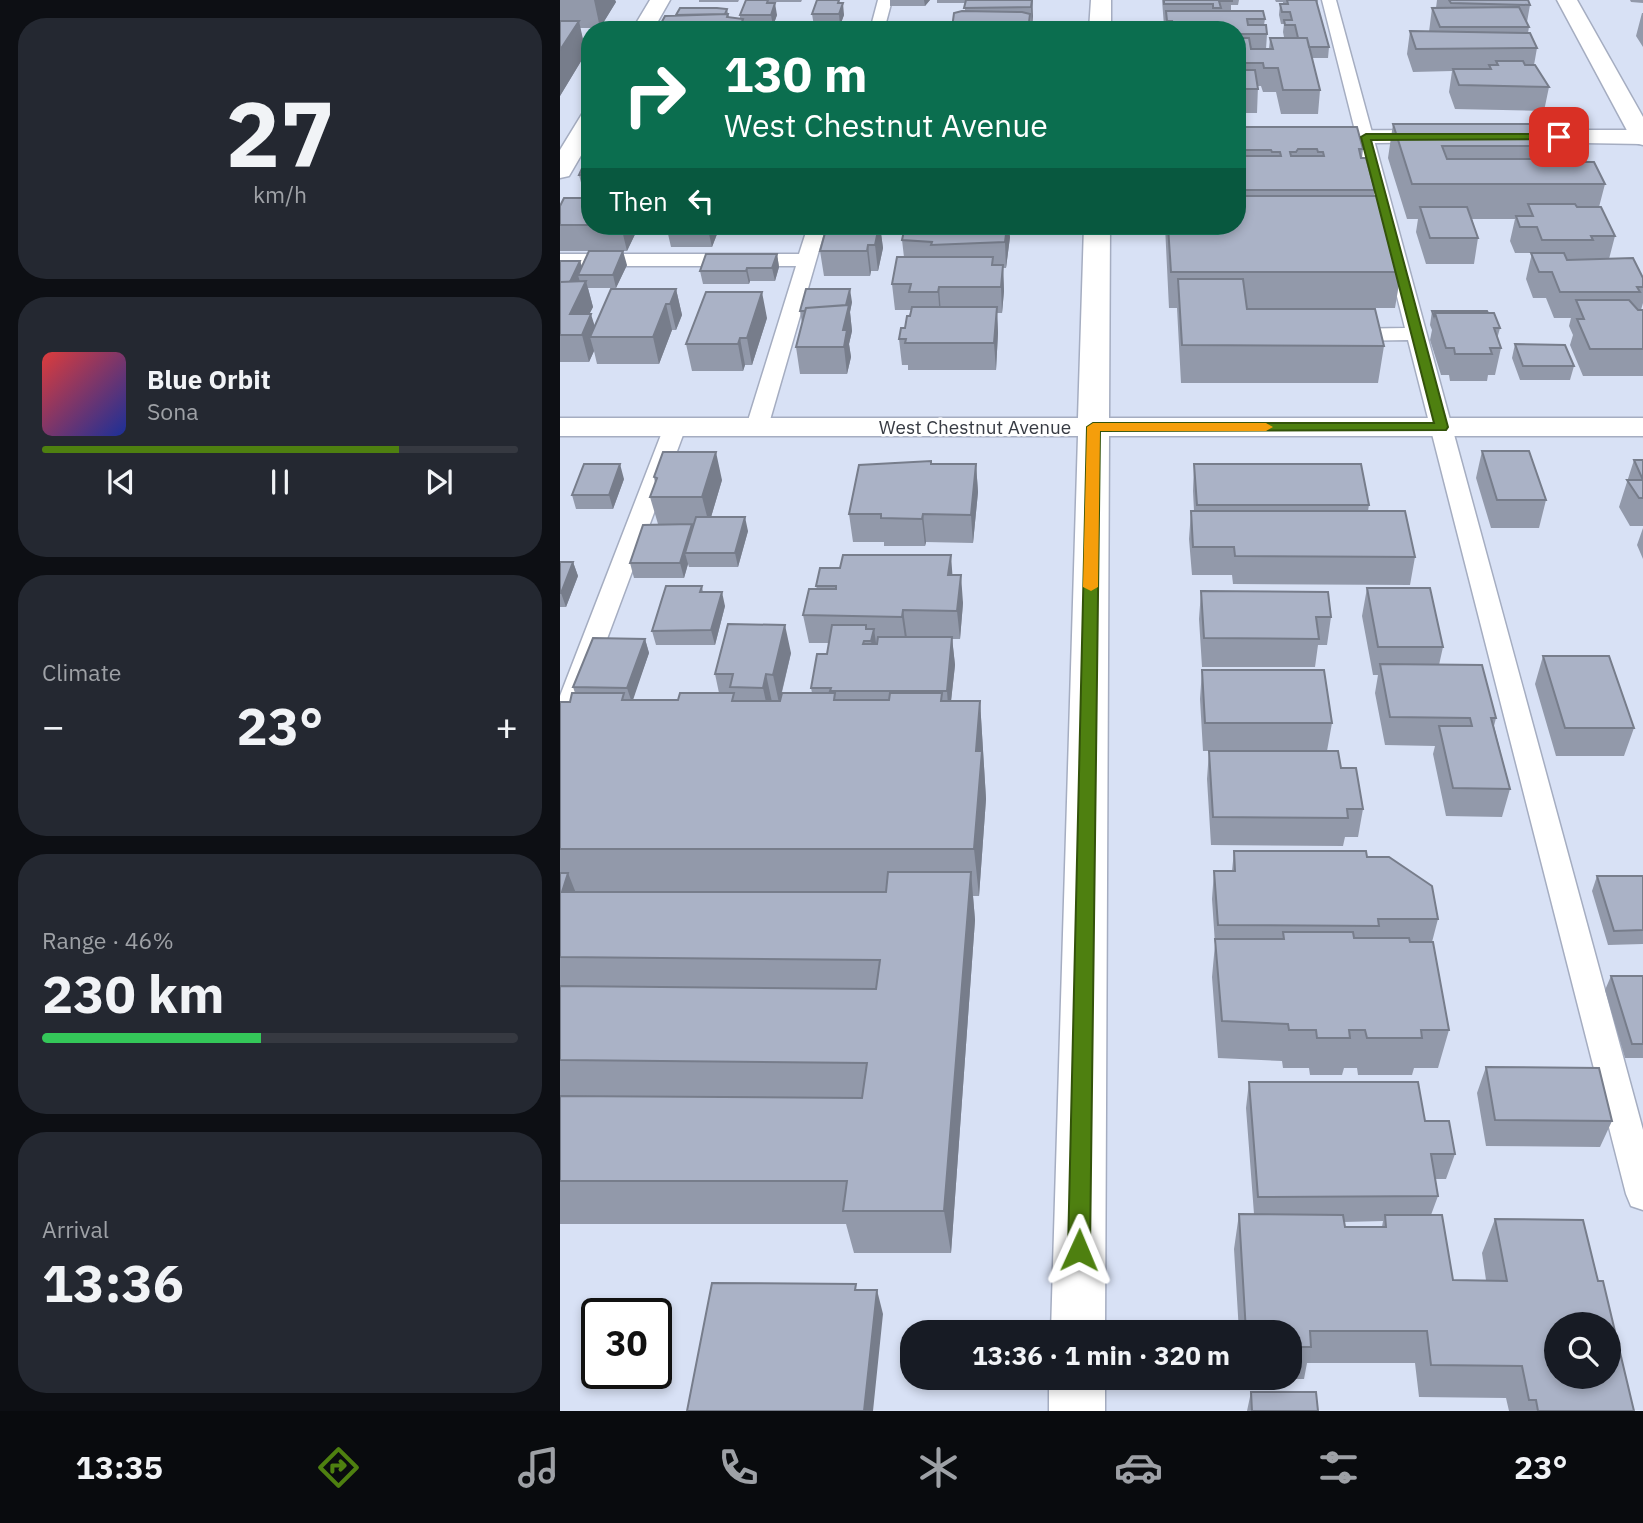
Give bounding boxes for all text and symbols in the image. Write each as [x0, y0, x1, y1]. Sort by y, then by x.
text: 130 m [724, 42, 868, 105]
icon: right [609, 49, 700, 140]
text: 27 [225, 74, 335, 192]
text: West Chestnut Avenue [724, 104, 1048, 146]
pin [1529, 107, 1589, 167]
icon: arrive [1540, 118, 1578, 156]
text: km/h [253, 179, 307, 209]
icon: left [682, 182, 720, 220]
text: Then [609, 184, 668, 218]
text: Blue Orbit [147, 362, 271, 396]
text: Sona [147, 396, 199, 426]
street label: West Chestnut Avenue [879, 415, 1071, 439]
icon: previous [102, 463, 140, 501]
icon: pause [261, 463, 299, 501]
icon: next [420, 463, 458, 501]
text: Climate [42, 657, 121, 687]
text: 23° [237, 692, 323, 759]
text: − [42, 701, 65, 750]
text: + [495, 701, 518, 750]
text: Range · 46% [42, 925, 174, 955]
text: 230 km [42, 960, 224, 1027]
position arrow [1042, 1213, 1116, 1287]
text: Arrival [42, 1214, 109, 1244]
text: 13:36 [42, 1249, 184, 1316]
speed limit sign: 30 [581, 1298, 672, 1389]
map controls [1544, 1312, 1621, 1389]
button: search [1544, 1312, 1621, 1389]
text: 13:36 · 1 min · 320 m [972, 1338, 1230, 1372]
icon: directions [314, 1443, 363, 1492]
icon: music [514, 1443, 563, 1492]
icon: phone [714, 1443, 763, 1492]
icon: climate [914, 1443, 963, 1492]
icon: car [1114, 1443, 1163, 1492]
icon: filters [1314, 1443, 1363, 1492]
text: 13:35 [76, 1446, 163, 1488]
text: 23° [1514, 1446, 1567, 1488]

